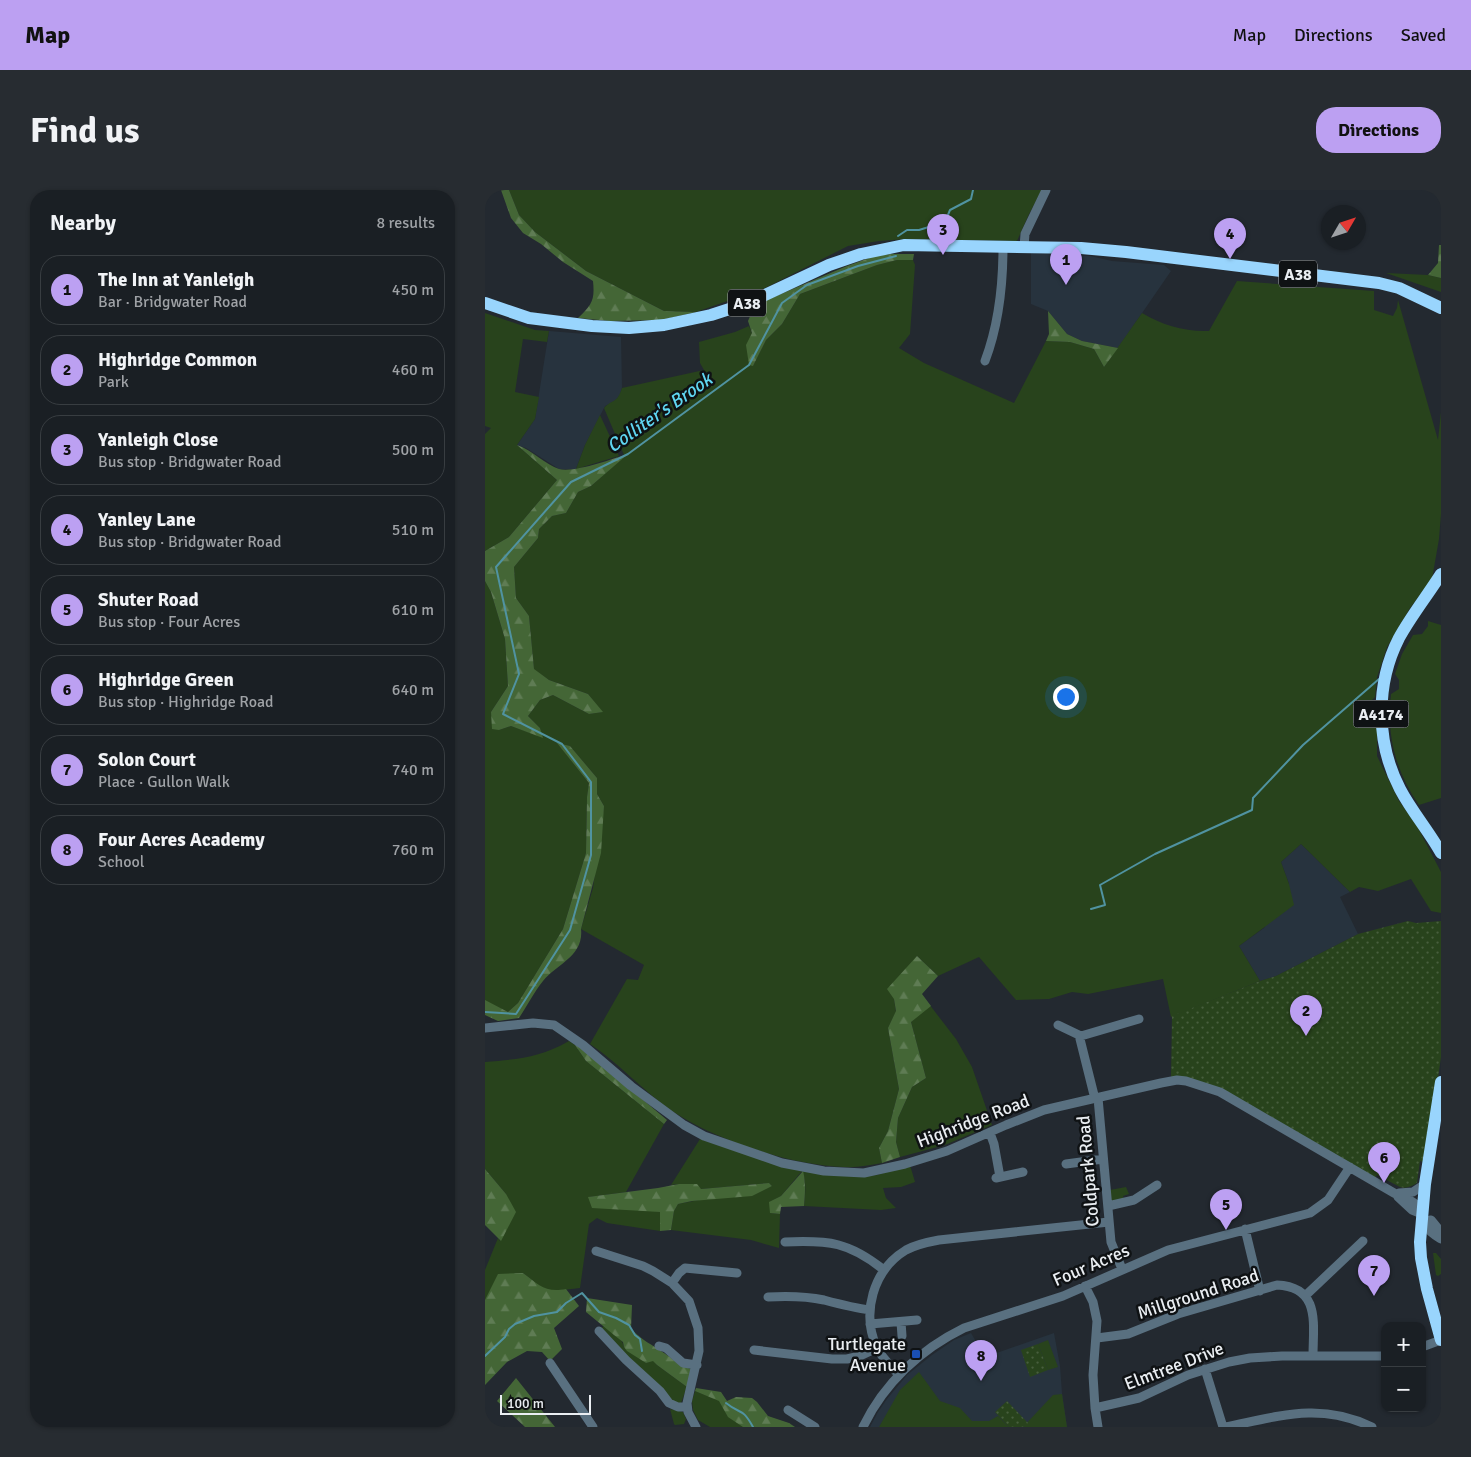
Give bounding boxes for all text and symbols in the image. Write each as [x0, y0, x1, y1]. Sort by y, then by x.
text: Map [25, 20, 70, 50]
text: Map [1233, 24, 1266, 46]
text: Directions [1294, 24, 1373, 46]
text: Saved [1401, 24, 1446, 46]
button: Directions [1316, 107, 1441, 153]
text: Find us [30, 109, 140, 152]
north arrow [1321, 205, 1366, 250]
text: Nearby [50, 210, 116, 236]
text: 8 results [376, 213, 435, 233]
pin: 3 [927, 214, 959, 255]
pin: 4 [1214, 218, 1246, 259]
pin: 1 [1050, 244, 1082, 285]
road number: A38 [1279, 260, 1317, 288]
text: The Inn at Yanleigh [98, 268, 254, 292]
text: 1 [63, 280, 71, 300]
text: 450 m [392, 280, 434, 300]
road number: A38 [728, 290, 766, 316]
text: Bar · Bridgwater Road [98, 292, 247, 312]
text: Highridge Common [98, 348, 257, 372]
text: 2 [63, 360, 71, 380]
text: 460 m [392, 360, 434, 380]
water label: Colliter's Brook [602, 367, 718, 458]
text: Park [98, 372, 129, 392]
text: Yanleigh Close [98, 428, 218, 452]
text: 3 [63, 440, 71, 460]
text: 500 m [392, 440, 434, 460]
text: Bus stop · Bridgwater Road [98, 452, 281, 472]
text: Yanley Lane [98, 508, 196, 532]
text: 4 [63, 520, 71, 540]
text: 510 m [392, 520, 434, 540]
text: Bus stop · Bridgwater Road [98, 532, 281, 552]
text: Shuter Road [98, 588, 199, 612]
text: 5 [63, 600, 71, 620]
text: 610 m [392, 600, 434, 620]
text: Bus stop · Four Acres [98, 612, 240, 632]
text: Highridge Green [98, 668, 234, 692]
text: 6 [63, 680, 71, 700]
text: 640 m [392, 680, 434, 700]
your location [1053, 684, 1079, 710]
text: Bus stop · Highridge Road [98, 692, 274, 712]
road number: A4174 [1353, 700, 1409, 728]
text: Solon Court [98, 748, 196, 772]
text: 7 [63, 760, 71, 780]
text: 740 m [392, 760, 434, 780]
text: Place · Gullon Walk [98, 772, 230, 792]
text: Four Acres Academy [98, 828, 265, 852]
text: 8 [63, 840, 71, 860]
text: 760 m [392, 840, 434, 860]
text: School [98, 852, 144, 872]
pin: 2 [1290, 995, 1322, 1036]
street label: Highridge Road [914, 1089, 1032, 1153]
street label: Coldpark Road [1072, 1114, 1104, 1228]
pin: 6 [1368, 1142, 1400, 1183]
pin: 5 [1210, 1189, 1242, 1230]
street label: Four Acres [1049, 1239, 1133, 1291]
pin: 7 [1358, 1255, 1390, 1296]
street label: Millground Road [1134, 1264, 1262, 1324]
map controls [1381, 1322, 1426, 1412]
button: + [1381, 1322, 1426, 1367]
place label: Turtlegate Avenue [828, 1333, 906, 1376]
street label: Elmtree Drive [1121, 1337, 1227, 1395]
pin: 8 [965, 1340, 997, 1381]
marker: Turtlegate Avenue [910, 1348, 922, 1360]
button: − [1381, 1367, 1426, 1412]
scale bar [500, 1392, 591, 1415]
text: 100 m [507, 1395, 544, 1412]

